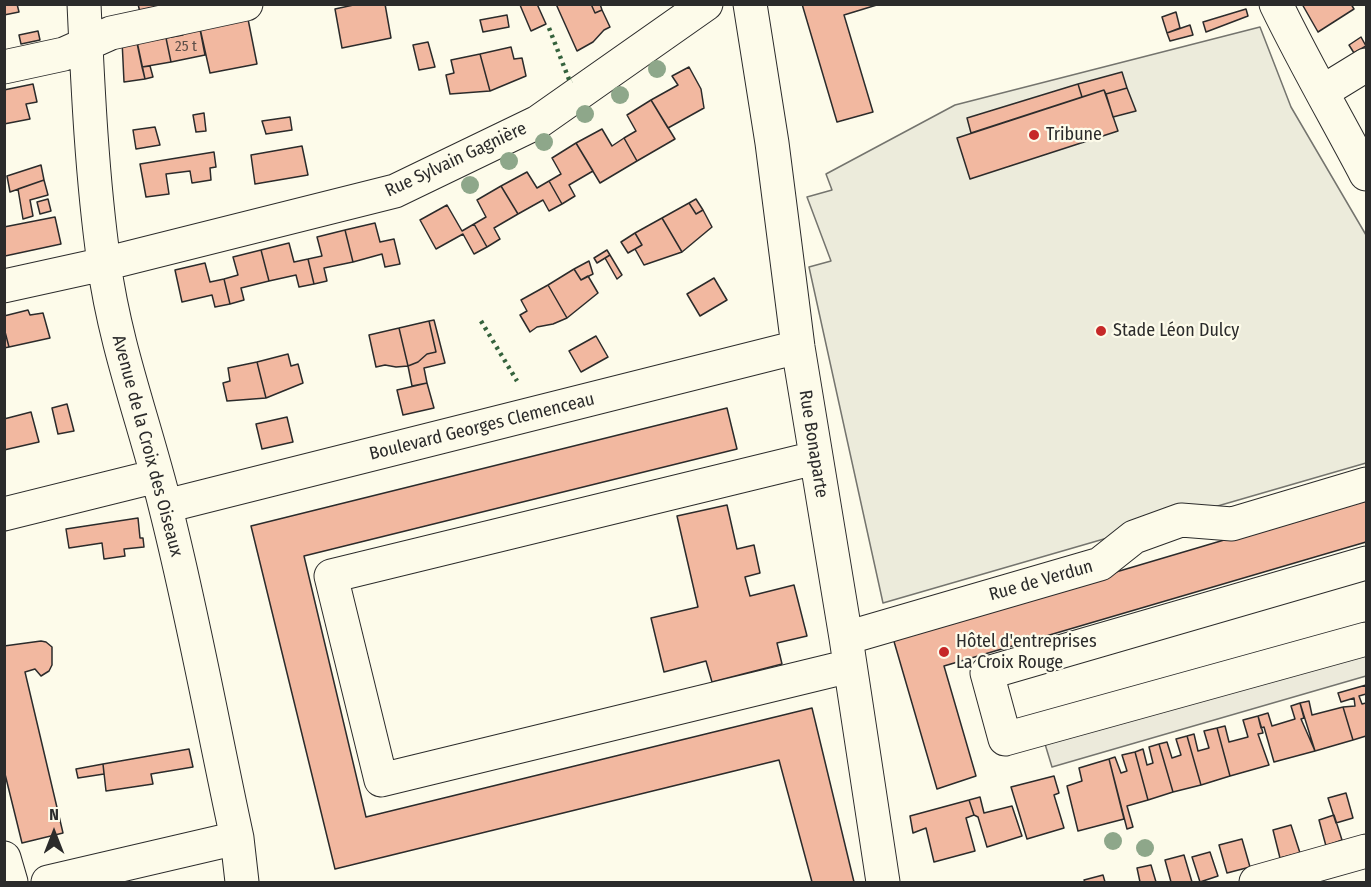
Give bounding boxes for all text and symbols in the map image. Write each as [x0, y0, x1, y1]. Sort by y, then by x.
house number: 25 t [175, 38, 197, 56]
street label: Rue Sylvain Gagnière [382, 118, 530, 202]
place label: Tribune [1046, 124, 1102, 146]
marker: Tribune [1027, 128, 1041, 142]
place label: Stade Léon Dulcy [1113, 320, 1239, 342]
marker: Stade Léon Dulcy [1094, 324, 1108, 338]
street label: Avenue de la Croix des Oiseaux [107, 333, 187, 559]
street label: Rue Bonaparte [794, 388, 832, 500]
street label: Boulevard Georges Clemenceau [367, 389, 597, 465]
street label: Rue de Verdun [987, 556, 1095, 606]
place label: Hôtel d'entreprises La Croix Rouge [956, 631, 1097, 674]
marker: Hôtel d'entreprises La Croix Rouge [937, 645, 951, 659]
north arrow [24, 803, 84, 863]
text: N [49, 805, 59, 824]

